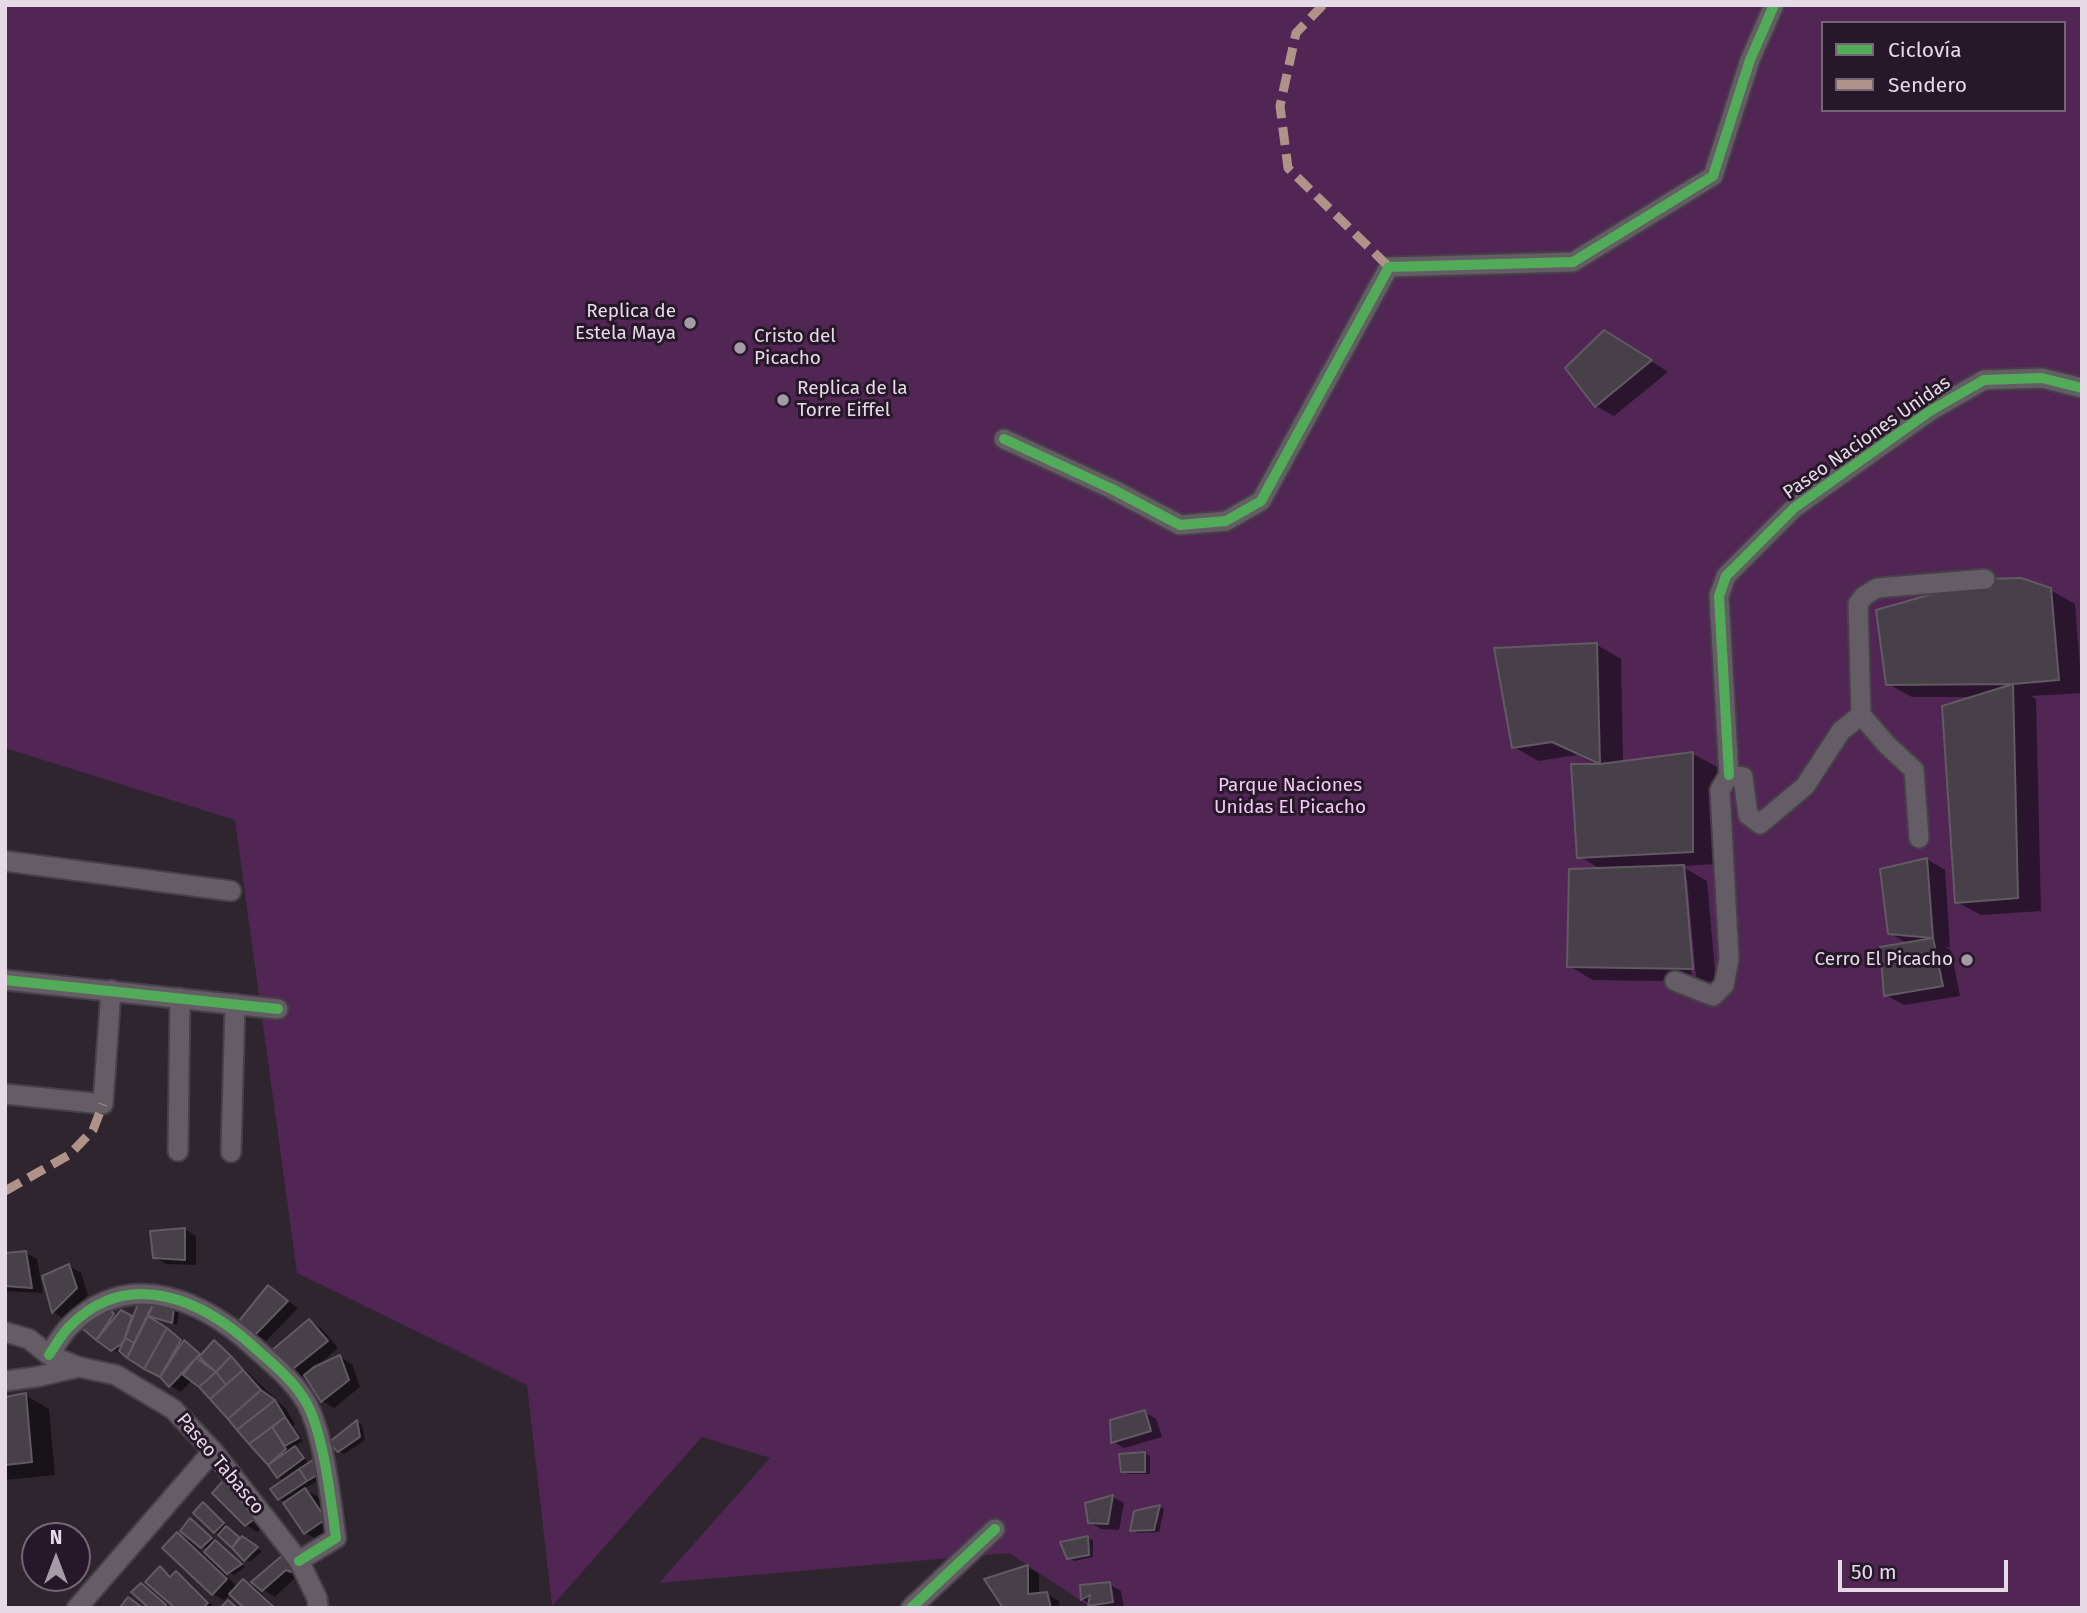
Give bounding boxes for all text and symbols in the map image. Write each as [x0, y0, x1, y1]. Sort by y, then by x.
legend [1821, 21, 2066, 112]
text: Ciclovía [1888, 37, 1962, 63]
text: Sendero [1888, 72, 1967, 98]
place label: Replica de Estela Maya [575, 301, 676, 345]
marker: Replica de Estela Maya [682, 315, 698, 331]
place label: Cristo del Picacho [754, 326, 836, 370]
marker: Cristo del Picacho [732, 340, 748, 356]
street label: Paseo Naciones Unidas [1779, 372, 1955, 504]
place label: Replica de la Torre Eiffel [797, 378, 908, 422]
marker: Replica de la Torre Eiffel [775, 392, 791, 408]
park label: Parque Naciones Unidas El Picacho [1214, 775, 1366, 819]
place label: Cerro El Picacho [1815, 949, 1953, 971]
marker: Cerro El Picacho [1959, 952, 1975, 968]
street label: Paseo Tabasco [171, 1409, 269, 1519]
north arrow [21, 1522, 91, 1592]
text: N [50, 1526, 62, 1549]
scale bar [1842, 1546, 2012, 1590]
text: 50 m [1851, 1559, 1897, 1585]

